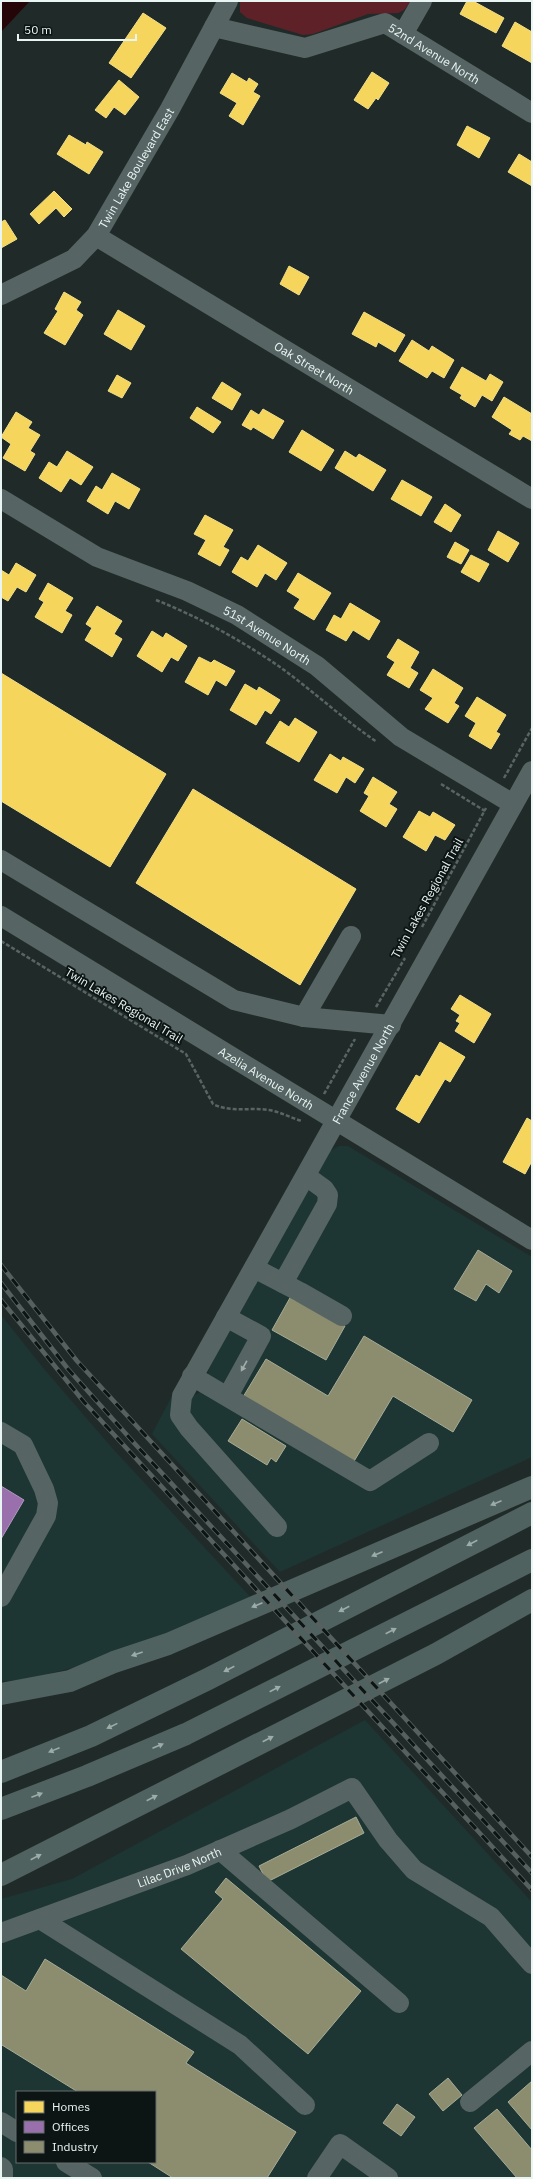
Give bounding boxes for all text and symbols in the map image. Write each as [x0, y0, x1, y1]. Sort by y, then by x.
scale bar [18, 16, 136, 42]
street label: 52nd Avenue North [386, 19, 483, 87]
text: 50 m [24, 22, 52, 37]
street label: Twin Lake Boulevard East [95, 105, 177, 231]
street label: Oak Street North [272, 338, 357, 398]
street label: 51st Avenue North [221, 602, 314, 668]
street label: Twin Lakes Regional Trail [388, 835, 466, 961]
street label: Twin Lakes Regional Trail [62, 964, 186, 1046]
street label: France Avenue North [328, 1020, 397, 1127]
street label: Azelia Avenue North [216, 1043, 317, 1113]
one-way arrow [241, 1361, 248, 1372]
one-way arrow [490, 1500, 502, 1506]
one-way arrow [467, 1540, 478, 1547]
one-way arrow [371, 1551, 382, 1557]
one-way arrow [252, 1602, 263, 1608]
one-way arrow [339, 1606, 350, 1612]
one-way arrow [385, 1628, 397, 1634]
one-way arrow [131, 1652, 143, 1658]
one-way arrow [223, 1665, 234, 1672]
one-way arrow [378, 1677, 389, 1684]
one-way arrow [269, 1686, 281, 1692]
one-way arrow [106, 1723, 118, 1729]
one-way arrow [262, 1736, 273, 1742]
one-way arrow [152, 1743, 163, 1749]
one-way arrow [48, 1748, 60, 1754]
one-way arrow [32, 1792, 44, 1798]
one-way arrow [146, 1795, 158, 1801]
street label: Lilac Drive North [135, 1843, 223, 1890]
one-way arrow [30, 1854, 41, 1860]
legend [16, 2091, 156, 2163]
text: Homes [52, 2099, 90, 2114]
text: Offices [52, 2119, 90, 2134]
text: Industry [52, 2139, 98, 2154]

